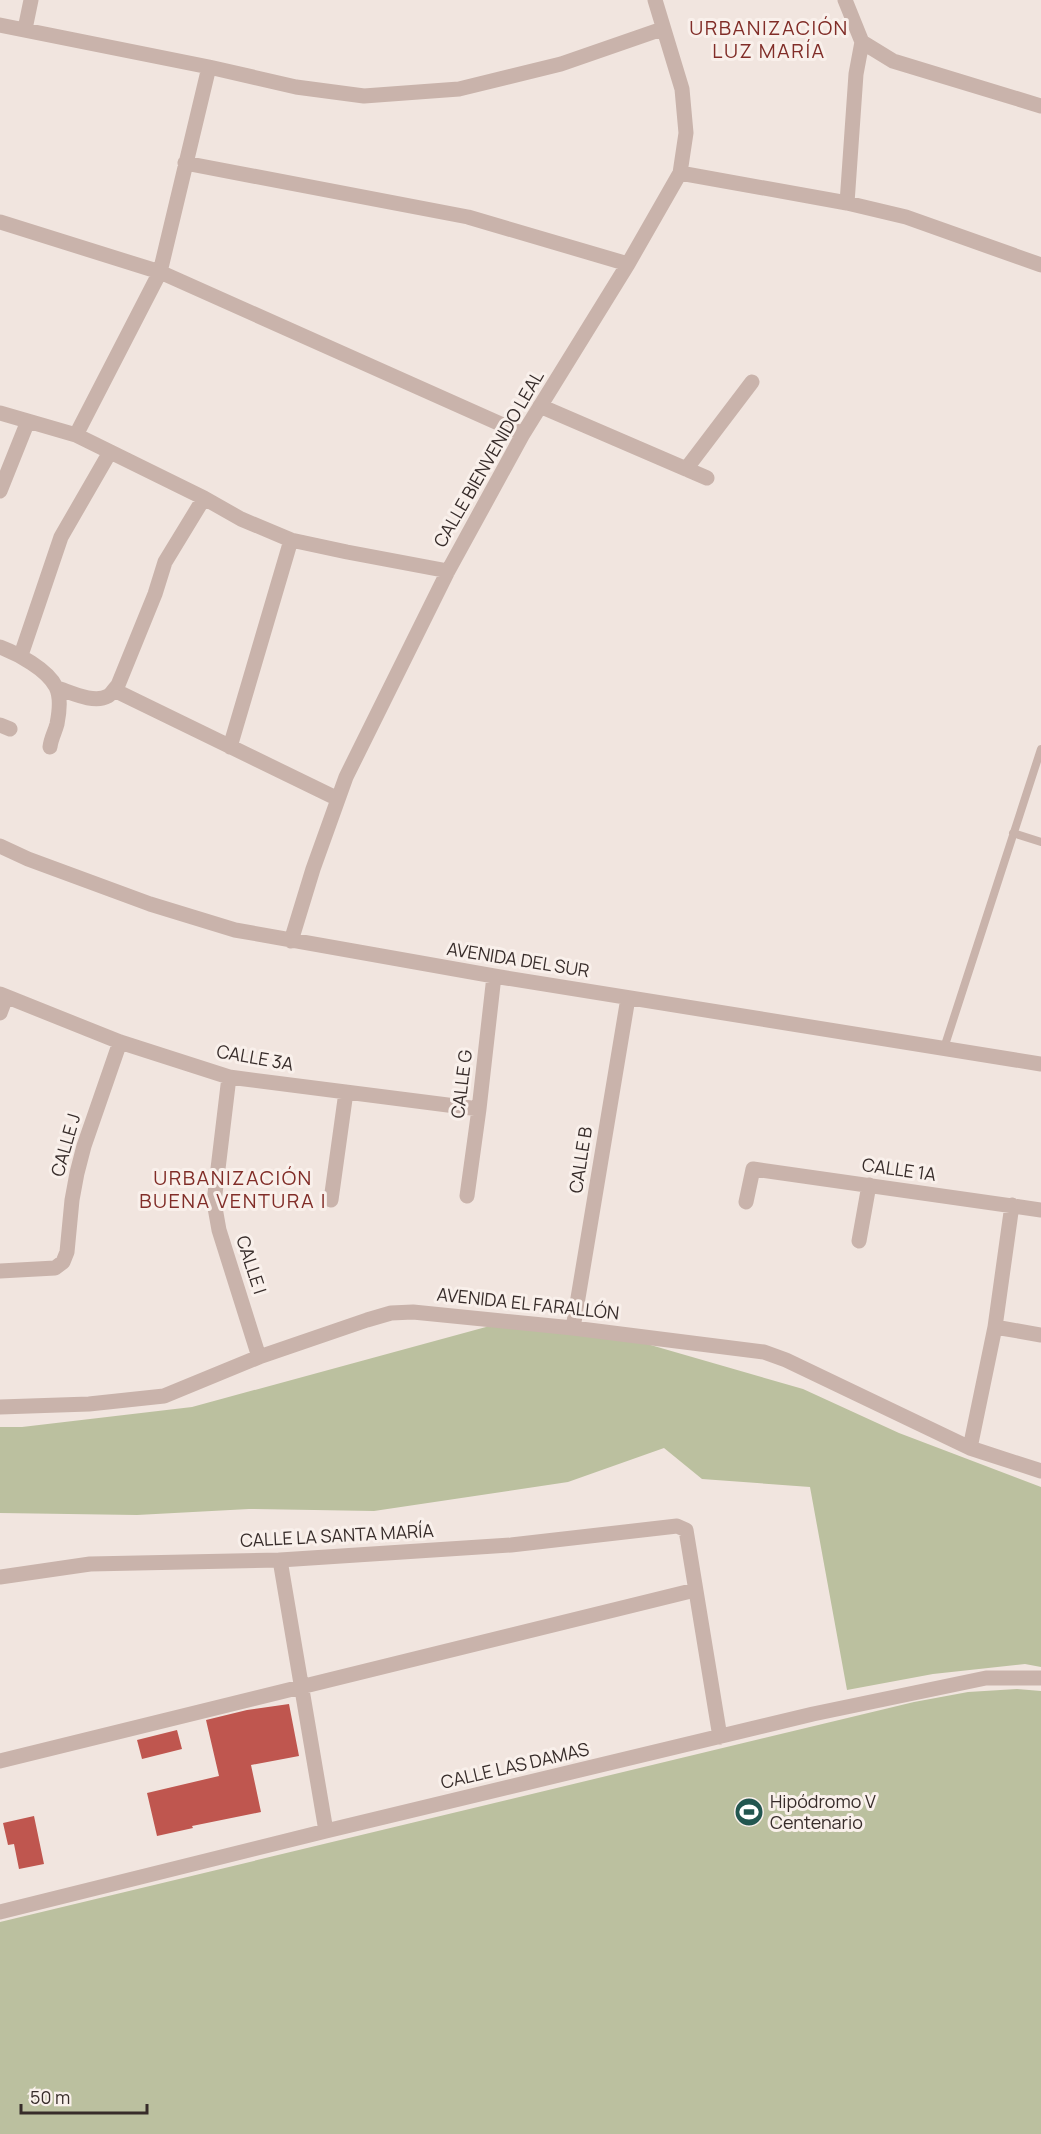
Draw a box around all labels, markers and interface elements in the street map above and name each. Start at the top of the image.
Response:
district label: URBANIZACIÓN LUZ MARÍA [689,14,849,64]
street label: CALLE BIENVENIDO LEAL [428,366,549,551]
street label: AVENIDA DEL SUR [445,936,591,982]
street label: CALLE 3A [215,1038,296,1076]
street label: CALLE G [445,1048,477,1120]
street label: CALLE J [45,1110,85,1179]
street label: CALLE B [563,1125,597,1195]
street label: CALLE 1A [861,1152,938,1186]
district label: URBANIZACIÓN BUENA VENTURA I [139,1164,327,1214]
street label: CALLE I [231,1232,273,1297]
street label: AVENIDA EL FARALLÓN [436,1282,620,1325]
street label: CALLE LA SANTA MARÍA [239,1518,435,1552]
street label: CALLE LAS DAMAS [438,1736,591,1794]
place label: Hipódromo V Centenario [770,1789,876,1834]
sports icon: Hipódromo V Centenario [733,1796,765,1828]
scale bar [21,2077,147,2115]
text: 50 m [30,2085,70,2109]

